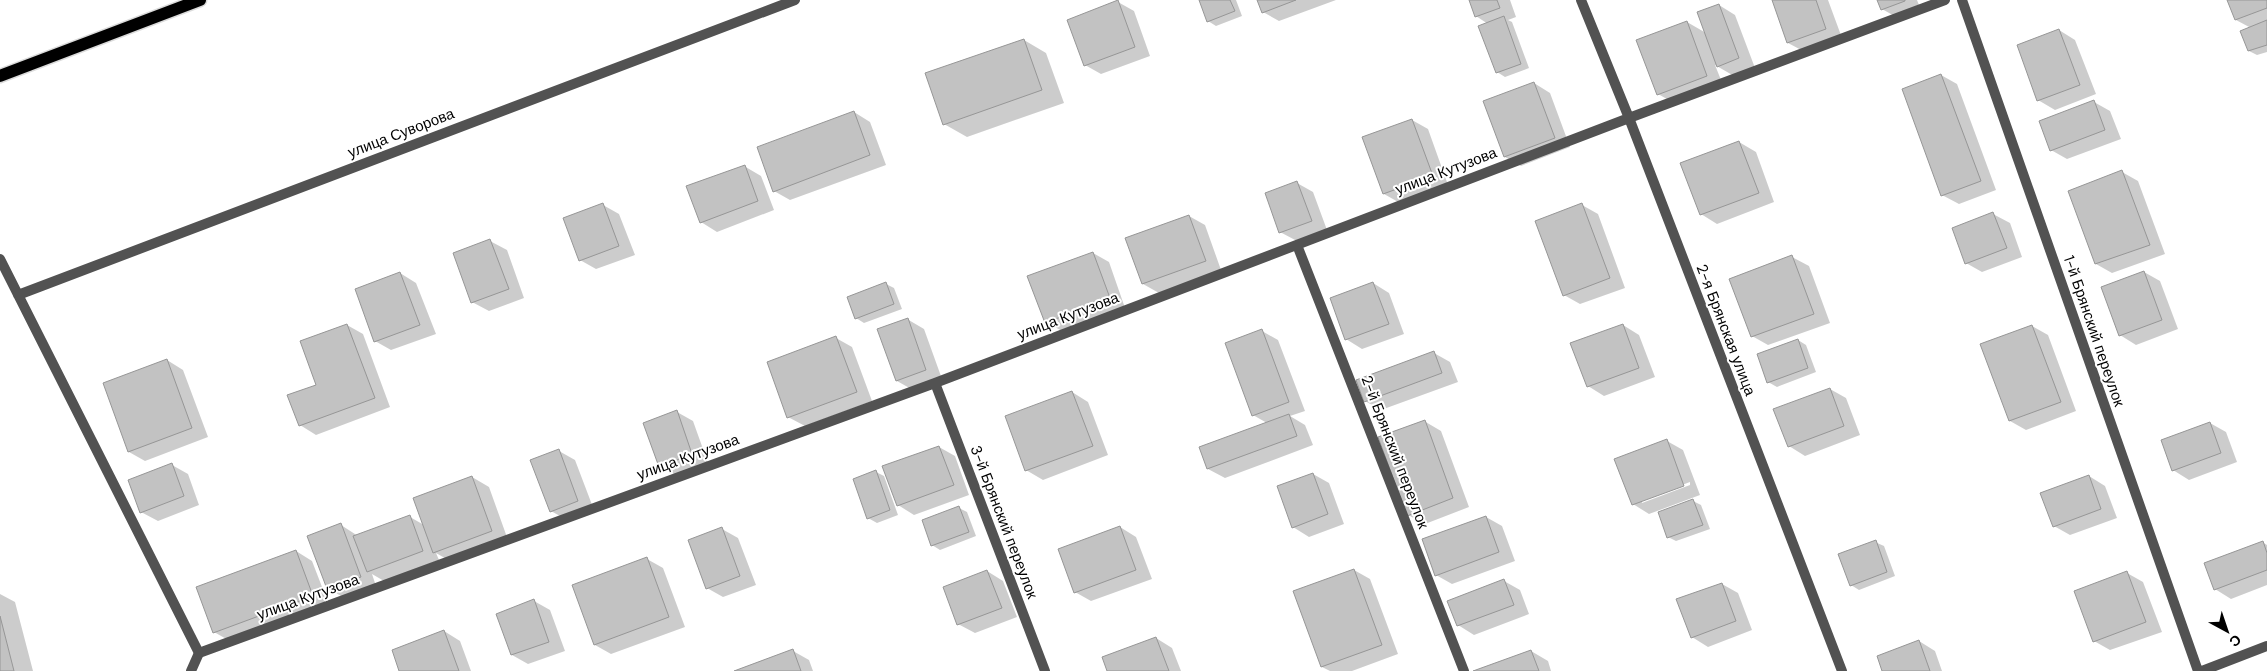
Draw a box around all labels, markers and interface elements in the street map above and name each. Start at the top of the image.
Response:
street label: улица Суворова [345,103,458,162]
street label: улица Кутузова [1392,142,1500,200]
street label: 1-й Брянский переулок [2059,253,2129,410]
street label: 2-я Брянская улица [1692,261,1761,399]
street label: улица Кутузова [1014,287,1122,345]
street label: 2-й Брянский переулок [1357,373,1434,532]
street label: улица Кутузова [634,429,742,485]
street label: 3-й Брянский переулок [966,443,1043,602]
street label: улица Кутузова [254,569,362,625]
north arrow [2202,606,2252,656]
text: С [2226,631,2245,651]

